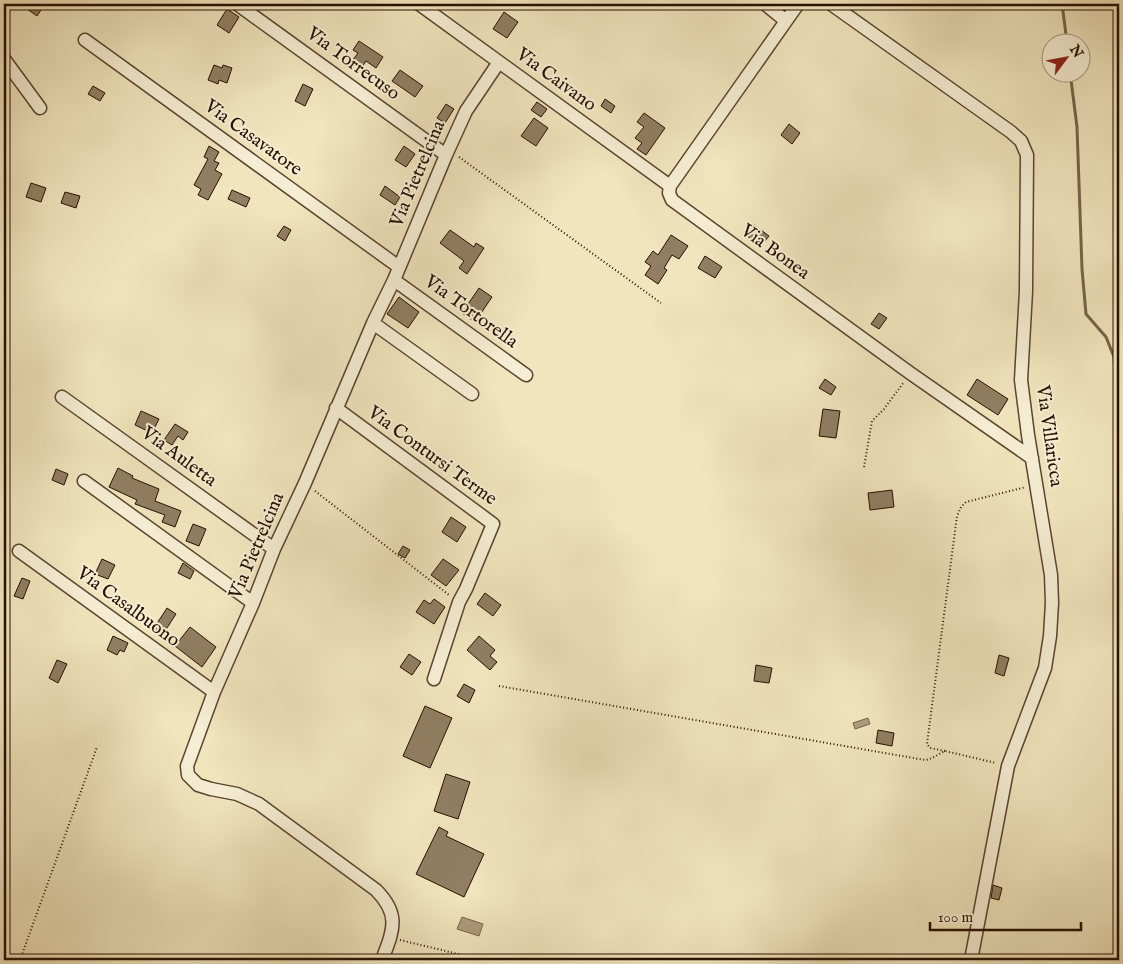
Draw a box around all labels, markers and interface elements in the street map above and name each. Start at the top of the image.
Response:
street label: Via Torrecuso [301,21,404,106]
north arrow [1040,32,1090,82]
text: N [1065,41,1087,62]
street label: Via Caivano [510,42,601,117]
street label: Via Casavatore [199,94,307,182]
street label: Via Pietrelcina [384,116,452,232]
street label: Via Bonea [735,218,815,286]
street label: Via Tortorella [419,269,523,355]
street label: Via Villaricca [1030,383,1068,489]
street label: Via Contursi Terme [362,400,502,511]
street label: Via Auletta [136,421,222,493]
street label: Via Pietrelcina [223,488,291,604]
street label: Via Casalbuono [71,561,184,653]
scale bar [930,899,1082,931]
text: 100 m [938,908,974,927]

